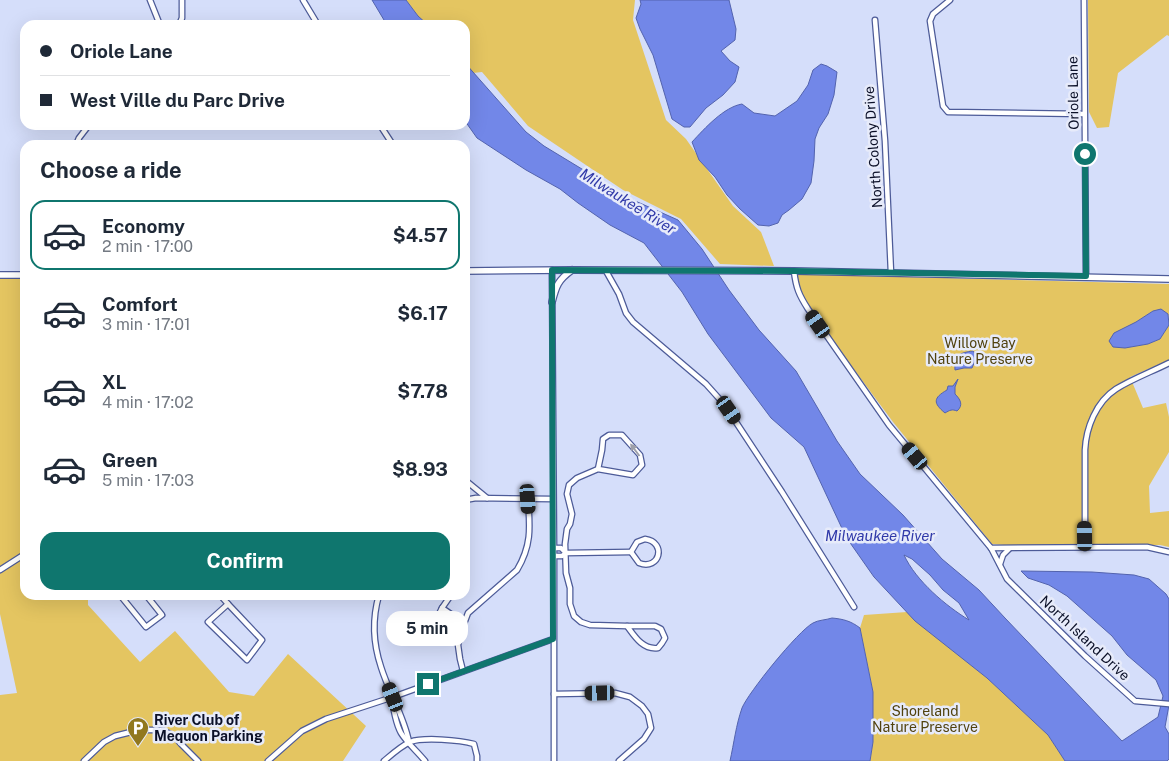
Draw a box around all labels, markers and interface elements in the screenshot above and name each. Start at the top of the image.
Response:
text: Oriole Lane [70,40,173,62]
street label: Oriole Lane [1064,56,1082,130]
street label: North Colony Drive [861,85,885,208]
text: West Ville du Parc Drive [70,89,285,111]
route start [1074,143,1096,165]
text: Choose a ride [40,157,182,183]
water label: Milwaukee River [577,165,679,238]
icon: car [42,213,87,258]
text: Economy [102,215,185,237]
text: $4.57 [393,224,448,246]
text: 2 min · 17:00 [102,237,193,256]
icon: car [42,291,87,336]
text: Comfort [102,293,178,315]
text: $6.17 [397,302,448,324]
car [803,307,832,341]
text: 3 min · 17:01 [102,315,190,334]
park label: Willow Bay Nature Preserve [927,335,1033,367]
icon: car [42,369,87,414]
text: XL [102,371,127,393]
text: $7.78 [397,380,448,402]
text: 4 min · 17:02 [102,393,193,412]
car [714,393,743,427]
car [899,440,930,472]
one-way arrow [629,443,640,456]
icon: car [42,447,87,492]
text: Green [102,449,157,471]
text: $8.93 [392,458,448,480]
text: 5 min · 17:03 [102,471,194,490]
car [519,484,536,514]
car [1077,521,1092,551]
water label: Milwaukee River [825,527,935,544]
button: Confirm [40,532,450,590]
street label: North Island Drive [1037,592,1133,684]
callout: 5 min [387,612,469,646]
text: 5 min [406,619,448,638]
route end [417,673,439,695]
car [380,680,405,714]
car [584,685,615,701]
park label: Shoreland Nature Preserve [872,703,978,735]
place label: River Club of Mequon Parking [154,712,263,744]
parking icon: River Club of Mequon Parking [126,716,150,747]

